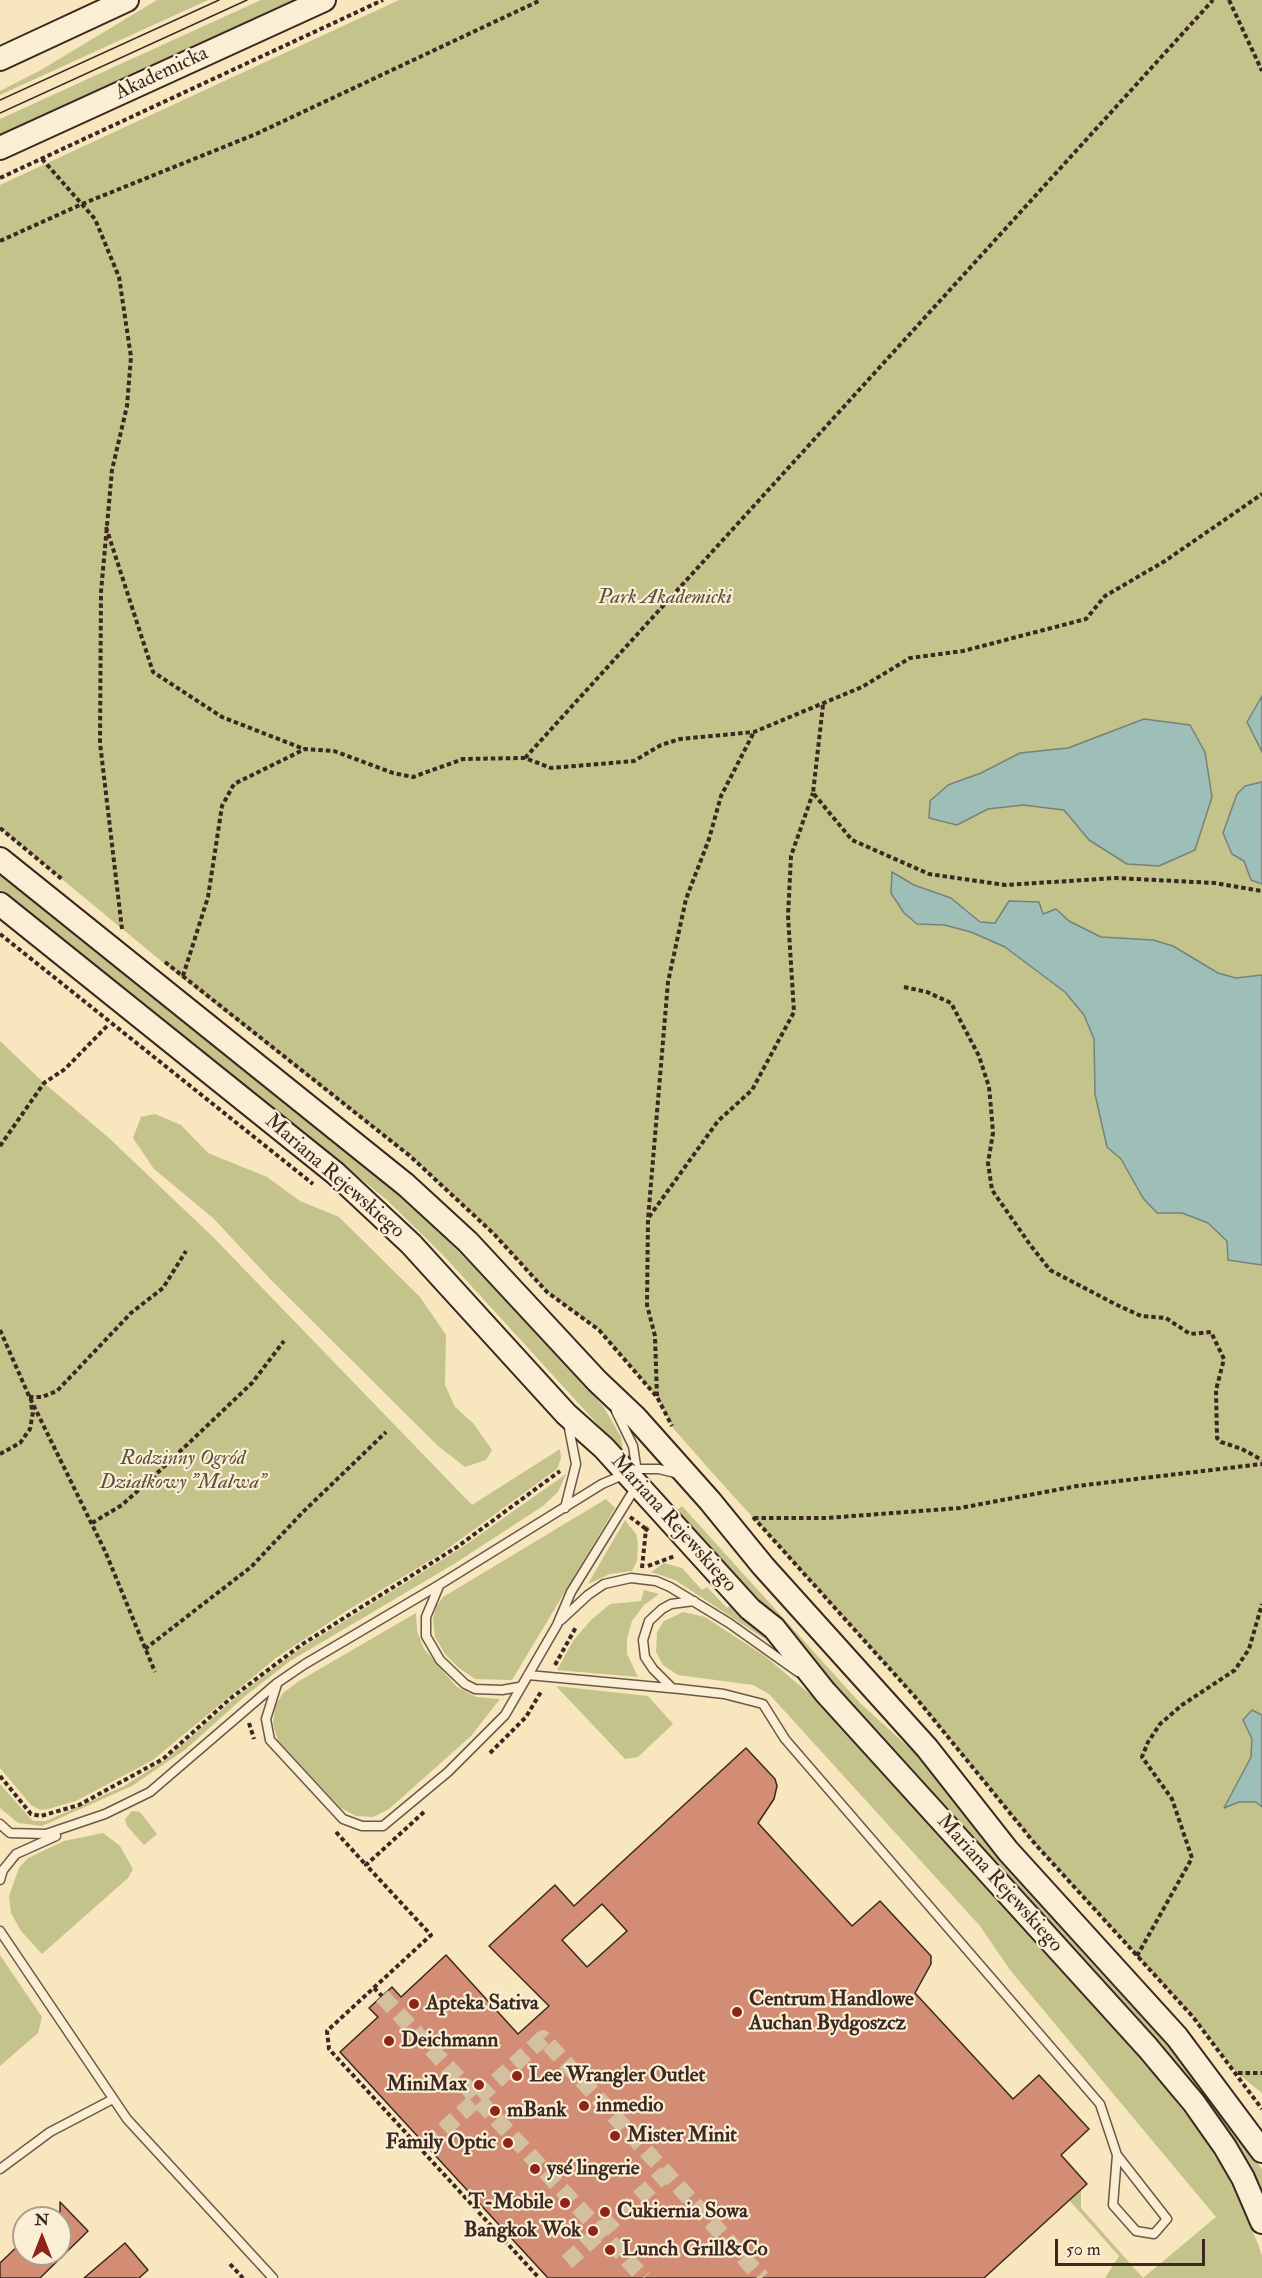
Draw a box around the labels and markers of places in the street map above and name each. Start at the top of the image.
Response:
place label: Centrum Handlowe Auchan Bydgoszcz [749,1987,914,2037]
place label: Apteka Sativa [426,1991,539,2017]
marker: Apteka Sativa [407,1997,421,2011]
marker: Centrum Handlowe Auchan Bydgoszcz [730,2005,744,2019]
place label: Deichmann [401,2028,498,2054]
marker: Deichmann [382,2034,396,2048]
place label: Lee Wrangler Outlet [529,2063,705,2089]
marker: Lee Wrangler Outlet [510,2069,524,2083]
place label: MiniMax [387,2072,467,2098]
marker: MiniMax [472,2078,486,2092]
place label: inmedio [596,2093,663,2119]
place label: mBank [507,2098,567,2124]
marker: inmedio [577,2099,591,2113]
marker: mBank [488,2104,502,2118]
place label: Mister Minit [627,2123,737,2149]
marker: Mister Minit [608,2129,622,2143]
place label: Family Optic [385,2130,496,2156]
marker: Family Optic [501,2136,515,2150]
place label: ysé lingerie [547,2156,640,2182]
marker: ysé lingerie [528,2162,542,2176]
place label: T-Mobile [469,2190,553,2216]
marker: T-Mobile [558,2196,572,2210]
place label: Cukiernia Sowa [617,2199,748,2225]
marker: Cukiernia Sowa [598,2205,612,2219]
place label: Bangkok Wok [464,2218,581,2244]
marker: Bangkok Wok [586,2224,600,2238]
place label: Lunch Grill&Co [622,2237,768,2263]
marker: Lunch Grill&Co [603,2243,617,2257]

